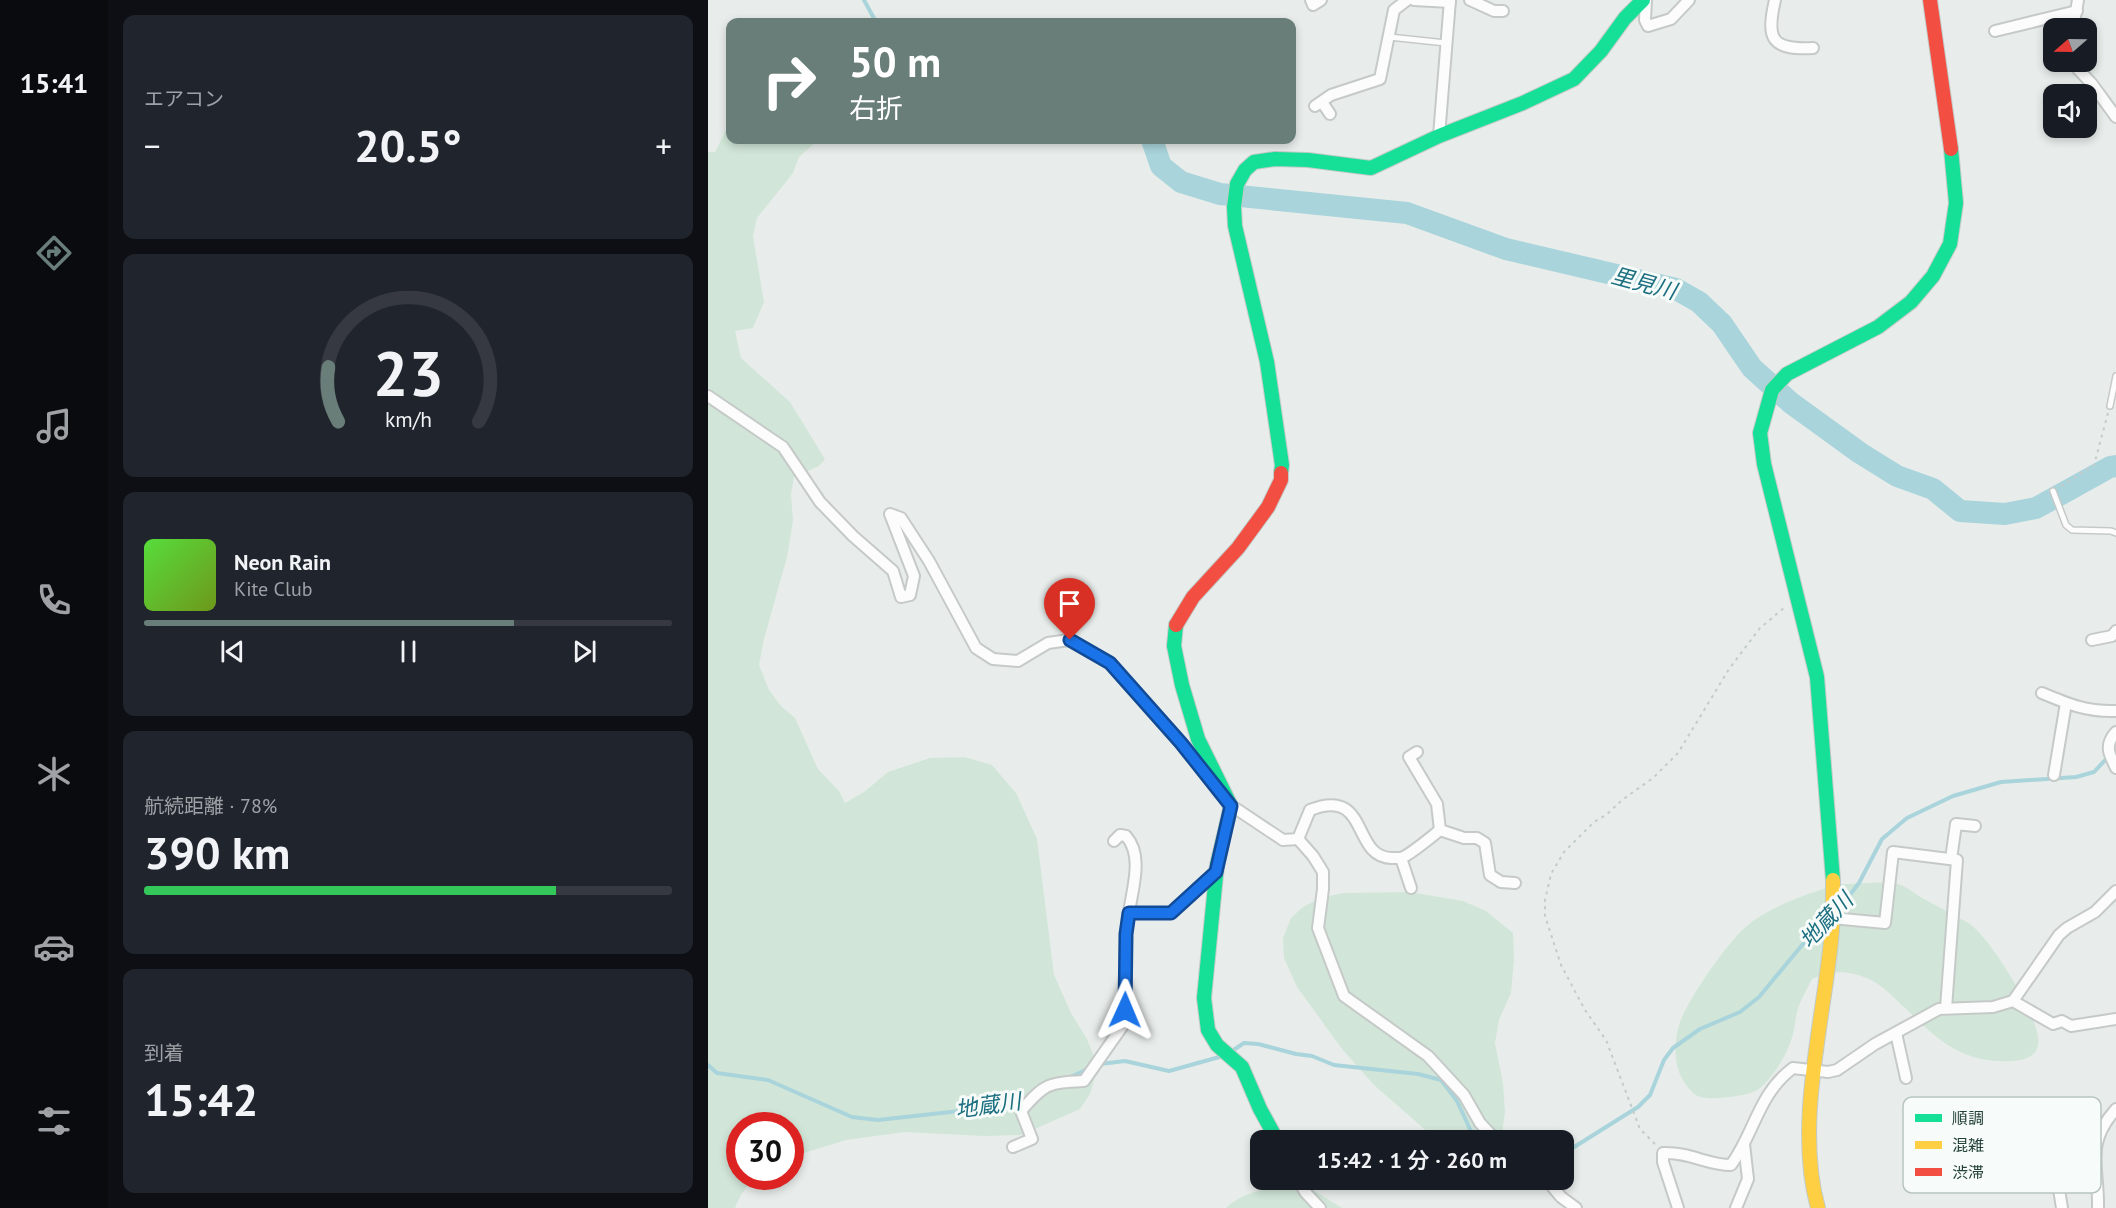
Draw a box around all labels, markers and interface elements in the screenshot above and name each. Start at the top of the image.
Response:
north arrow [2043,18,2097,72]
map controls [2043,18,2097,138]
text: 50 m [849,34,941,89]
icon: right [750,42,828,120]
text: 15:41 [20,66,88,100]
button: sound [2043,84,2097,138]
text: エアコン [144,86,224,112]
text: 右折 [849,91,903,125]
text: 20.5° [354,116,462,174]
text: − [144,124,161,167]
text: + [655,124,672,167]
icon: directions [33,232,75,274]
water label: 里見川 [1608,261,1681,306]
text: 23 [373,333,443,414]
icon: music [33,405,75,447]
text: km/h [384,406,431,434]
text: Neon Rain [234,548,331,576]
text: Kite Club [234,576,312,602]
pin [1044,578,1095,640]
icon: phone [33,579,75,621]
icon: arrive [1053,587,1086,620]
icon: previous [216,635,249,668]
icon: pause [392,635,425,668]
icon: next [568,635,601,668]
icon: climate [33,753,75,795]
text: 航続距離 · 78% [144,793,277,819]
text: 390 km [144,823,290,881]
water label: 地蔵川 [1793,885,1860,954]
icon: car [33,926,75,968]
position arrow [1093,978,1157,1042]
text: 到着 [144,1040,184,1066]
text: 15:42 [144,1070,258,1128]
water label: 地蔵川 [953,1086,1025,1123]
legend [1903,1097,2101,1193]
icon: filters [33,1100,75,1142]
text: 順調 [1952,1108,1984,1128]
speed limit sign: 30 [726,1112,804,1190]
text: 混雑 [1952,1135,1984,1155]
text: 15:42 · 1 分 · 260 m [1317,1146,1507,1174]
text: 渋滞 [1952,1162,1984,1182]

